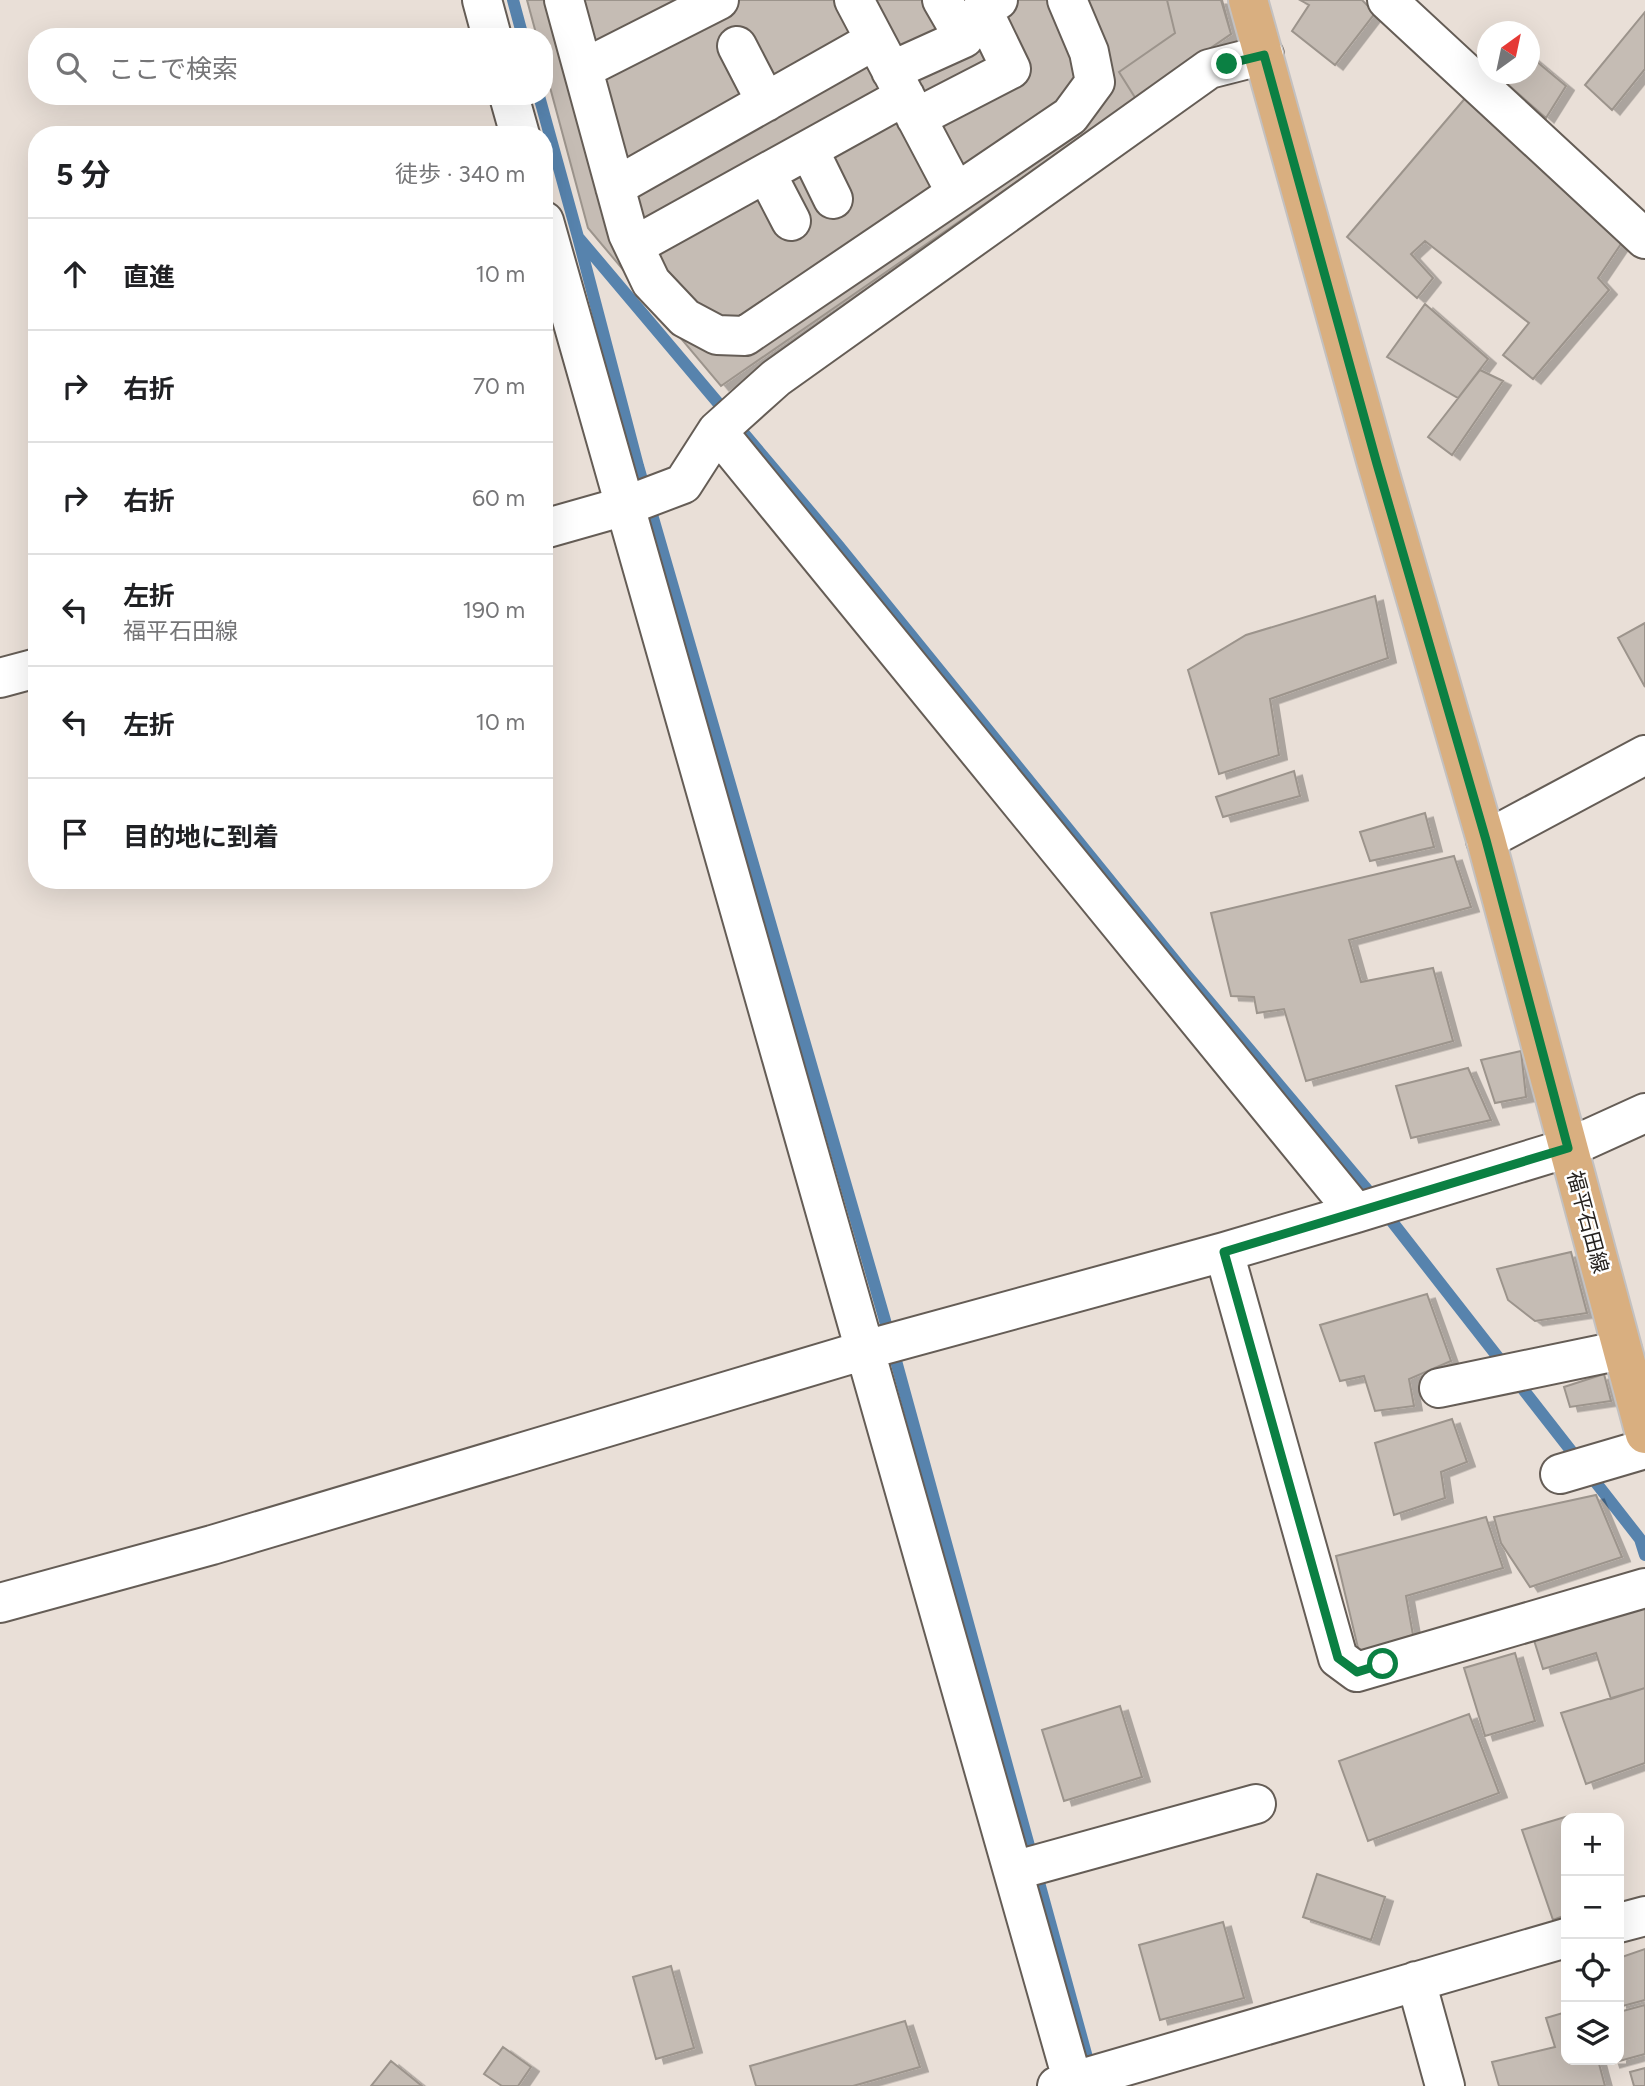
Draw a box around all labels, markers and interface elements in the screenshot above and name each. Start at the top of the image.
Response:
north arrow [1477,21,1540,84]
search box [28,28,553,105]
icon: search [52,48,90,86]
route end [1211,48,1242,79]
text: ここで検索 [108,53,238,85]
text: 5 分 [56,156,111,193]
text: 徒歩 · 340 m [395,160,525,188]
icon: ahead [56,255,94,293]
text: 10 m [476,260,525,288]
text: 直進 [123,261,175,293]
icon: right [56,367,94,405]
text: 70 m [473,372,525,400]
text: 右折 [123,373,175,405]
icon: right [56,479,94,517]
text: 60 m [472,484,525,512]
text: 右折 [123,485,175,517]
text: 左折 [123,580,175,612]
icon: left [56,591,94,629]
text: 190 m [462,596,525,624]
text: 福平石田線 [123,617,238,645]
icon: left [56,703,94,741]
text: 10 m [476,708,525,736]
text: 左折 [123,709,175,741]
icon: arrive [56,815,94,853]
text: 目的地に到着 [123,821,279,853]
street label: 福平石田線 [1562,1168,1614,1276]
route start [1367,1648,1398,1679]
map controls [1561,1813,1624,2065]
button: + [1561,1813,1624,1876]
button: − [1561,1876,1624,1939]
button: locate [1561,1939,1624,2002]
button: layers [1561,2002,1624,2065]

